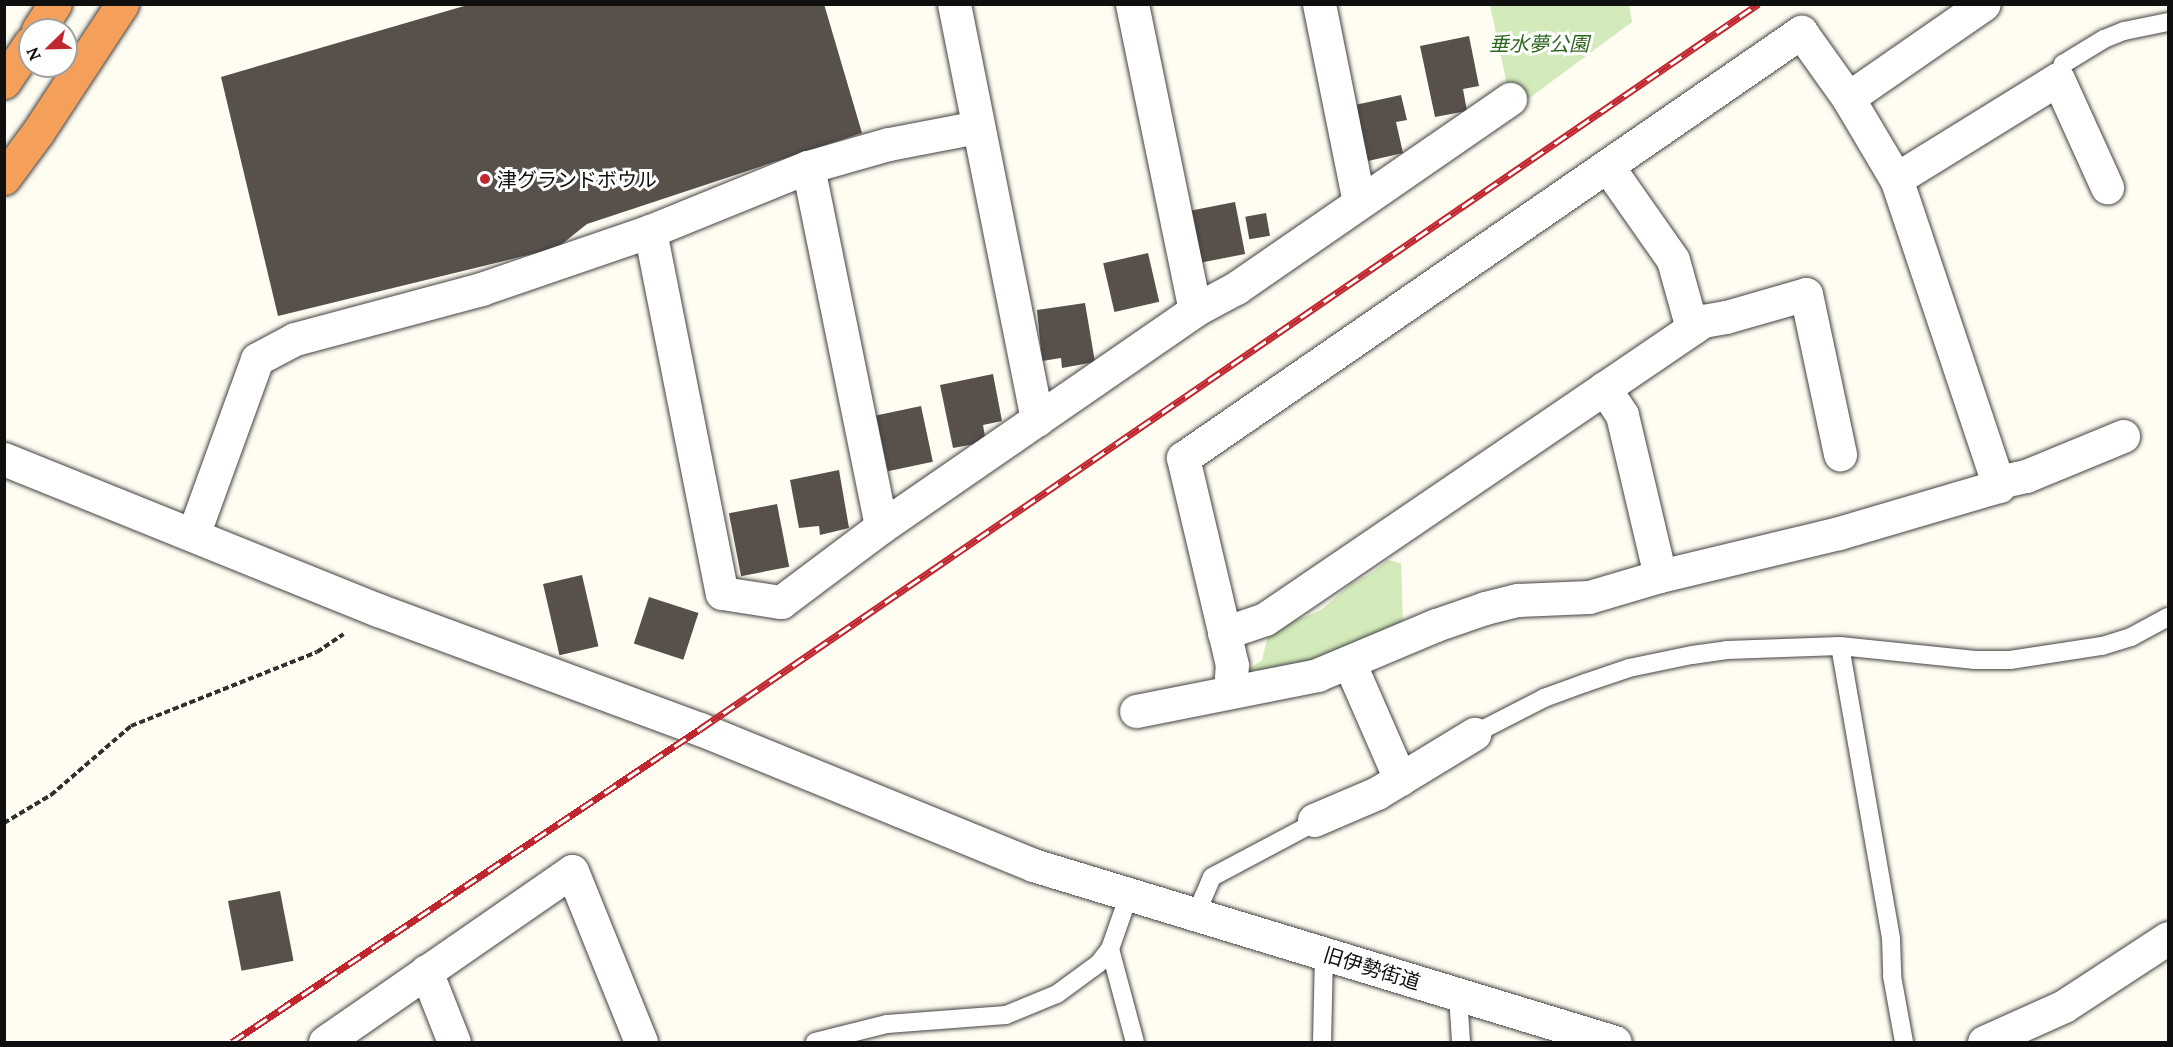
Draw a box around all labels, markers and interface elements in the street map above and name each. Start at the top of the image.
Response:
north arrow [18,18,78,78]
park label: 垂水夢公園 [1489,31,1589,55]
text: N [22,45,45,64]
place label: 津グランドボウル [497,167,657,191]
marker: 津グランドボウル [478,172,492,186]
street label: 旧伊勢街道 [1321,942,1423,994]

